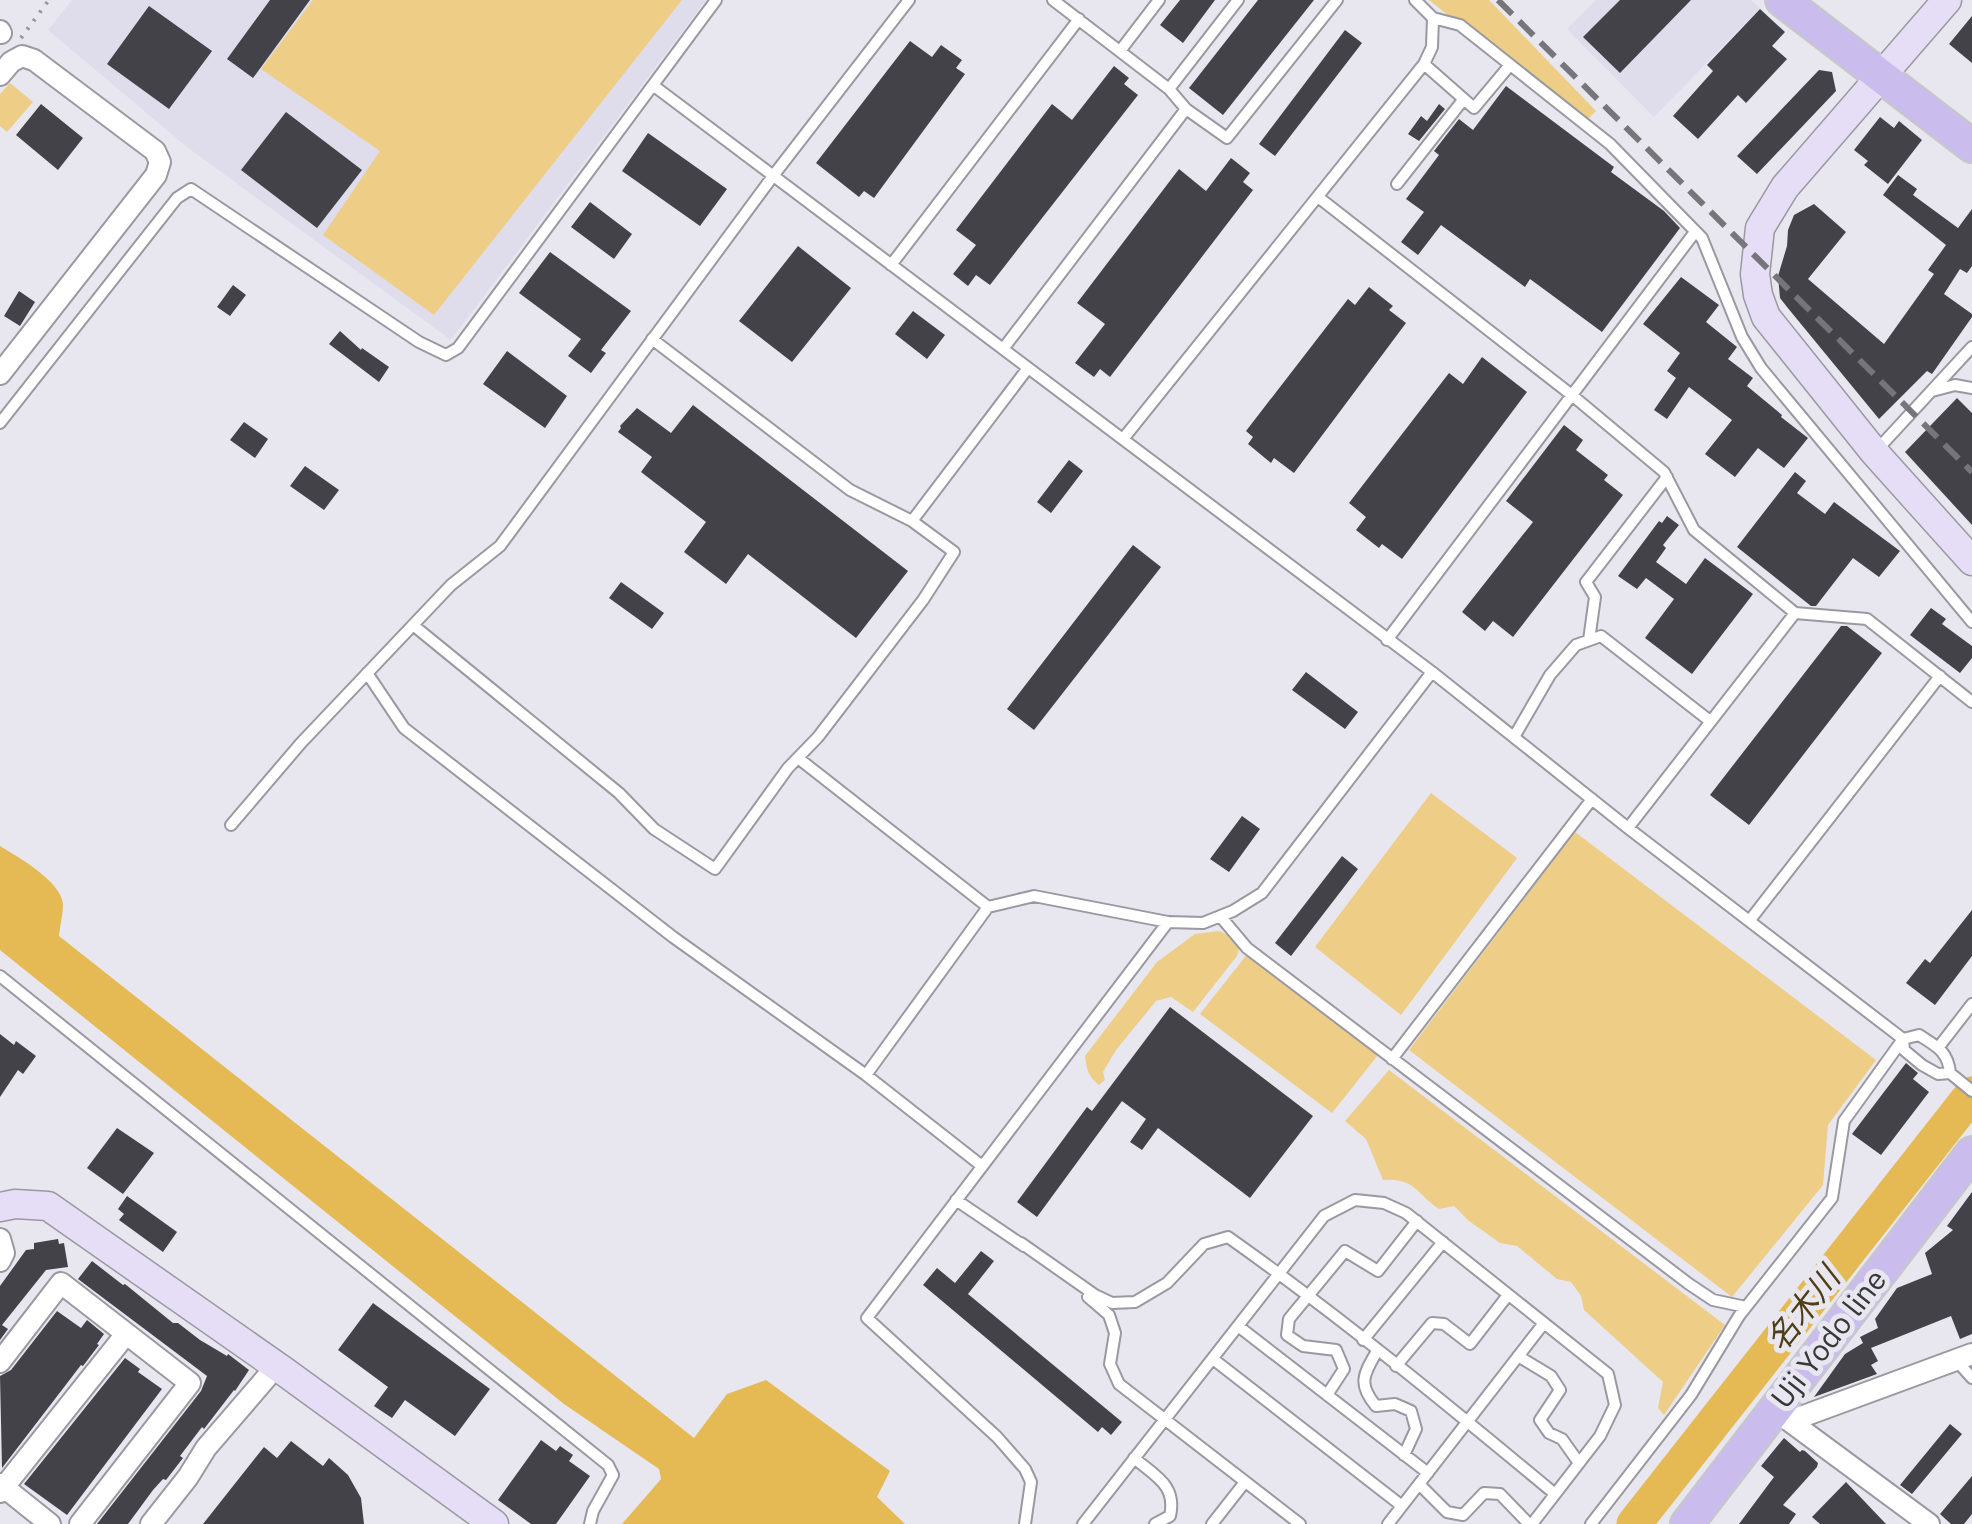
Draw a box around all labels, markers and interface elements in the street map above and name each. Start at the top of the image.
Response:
water label: 名木川 [1756,1255,1850,1359]
street label: Uji Yodo line [1761,1261,1894,1415]

